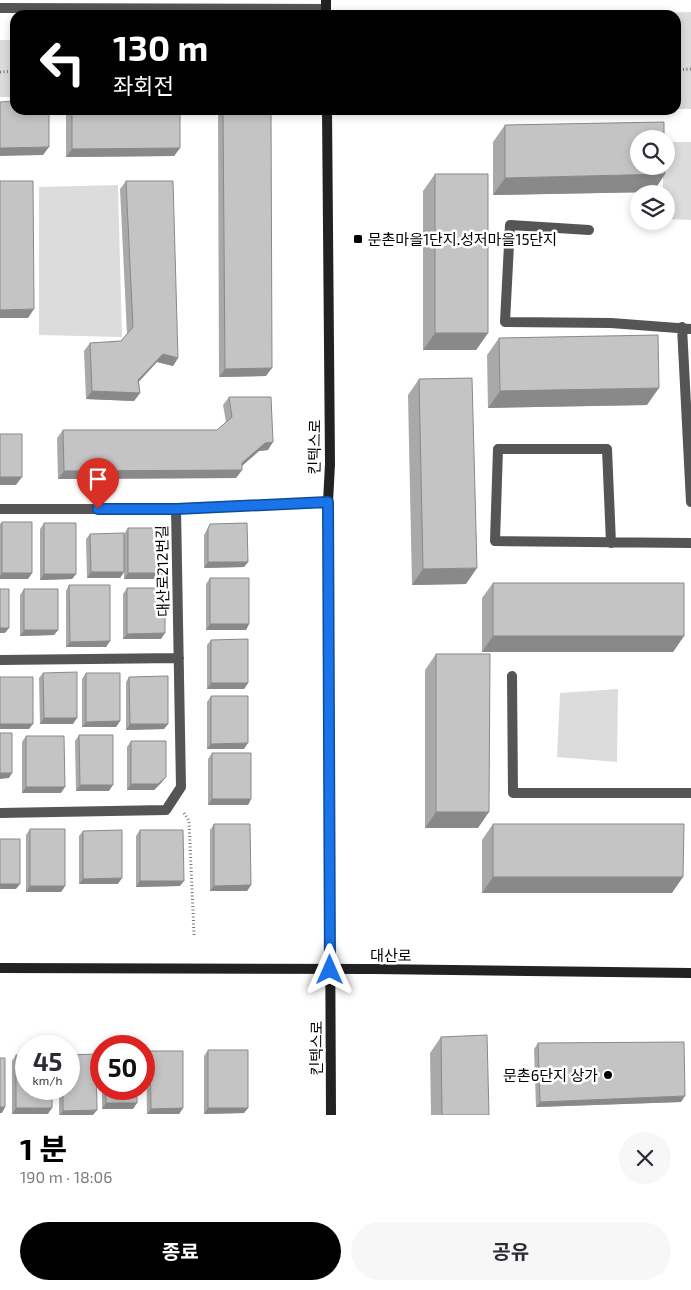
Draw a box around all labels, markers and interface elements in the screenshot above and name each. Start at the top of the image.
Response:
text: 130 m [113,26,208,68]
icon: left [30,30,95,95]
text: 좌회전 [113,72,174,98]
map controls [630,130,675,230]
button: search [630,130,675,175]
button: layers [630,185,675,230]
place label: 문촌마을1단지.성저마을15단지 [368,230,557,248]
marker: 문촌마을1단지.성저마을15단지 [352,233,364,245]
street label: 킨텍스로 [305,419,323,475]
pin [77,458,119,509]
icon: arrive [84,465,112,493]
street label: 대산로212번길 [152,525,172,617]
position arrow [303,943,355,995]
street label: 대산로 [370,946,412,964]
street label: 킨텍스로 [307,1020,325,1076]
speed limit sign: 50 [90,1035,155,1100]
text: 45 [33,1046,62,1076]
place label: 문촌6단지 상가 [503,1066,598,1084]
marker: 문촌6단지 상가 [602,1069,614,1081]
text: km/h [33,1073,62,1087]
text: 1 분 [20,1130,67,1166]
button: close [619,1132,671,1184]
text: 190 m · 18:06 [20,1167,112,1186]
button: 종료 [20,1222,341,1280]
button: 공유 [351,1222,671,1280]

